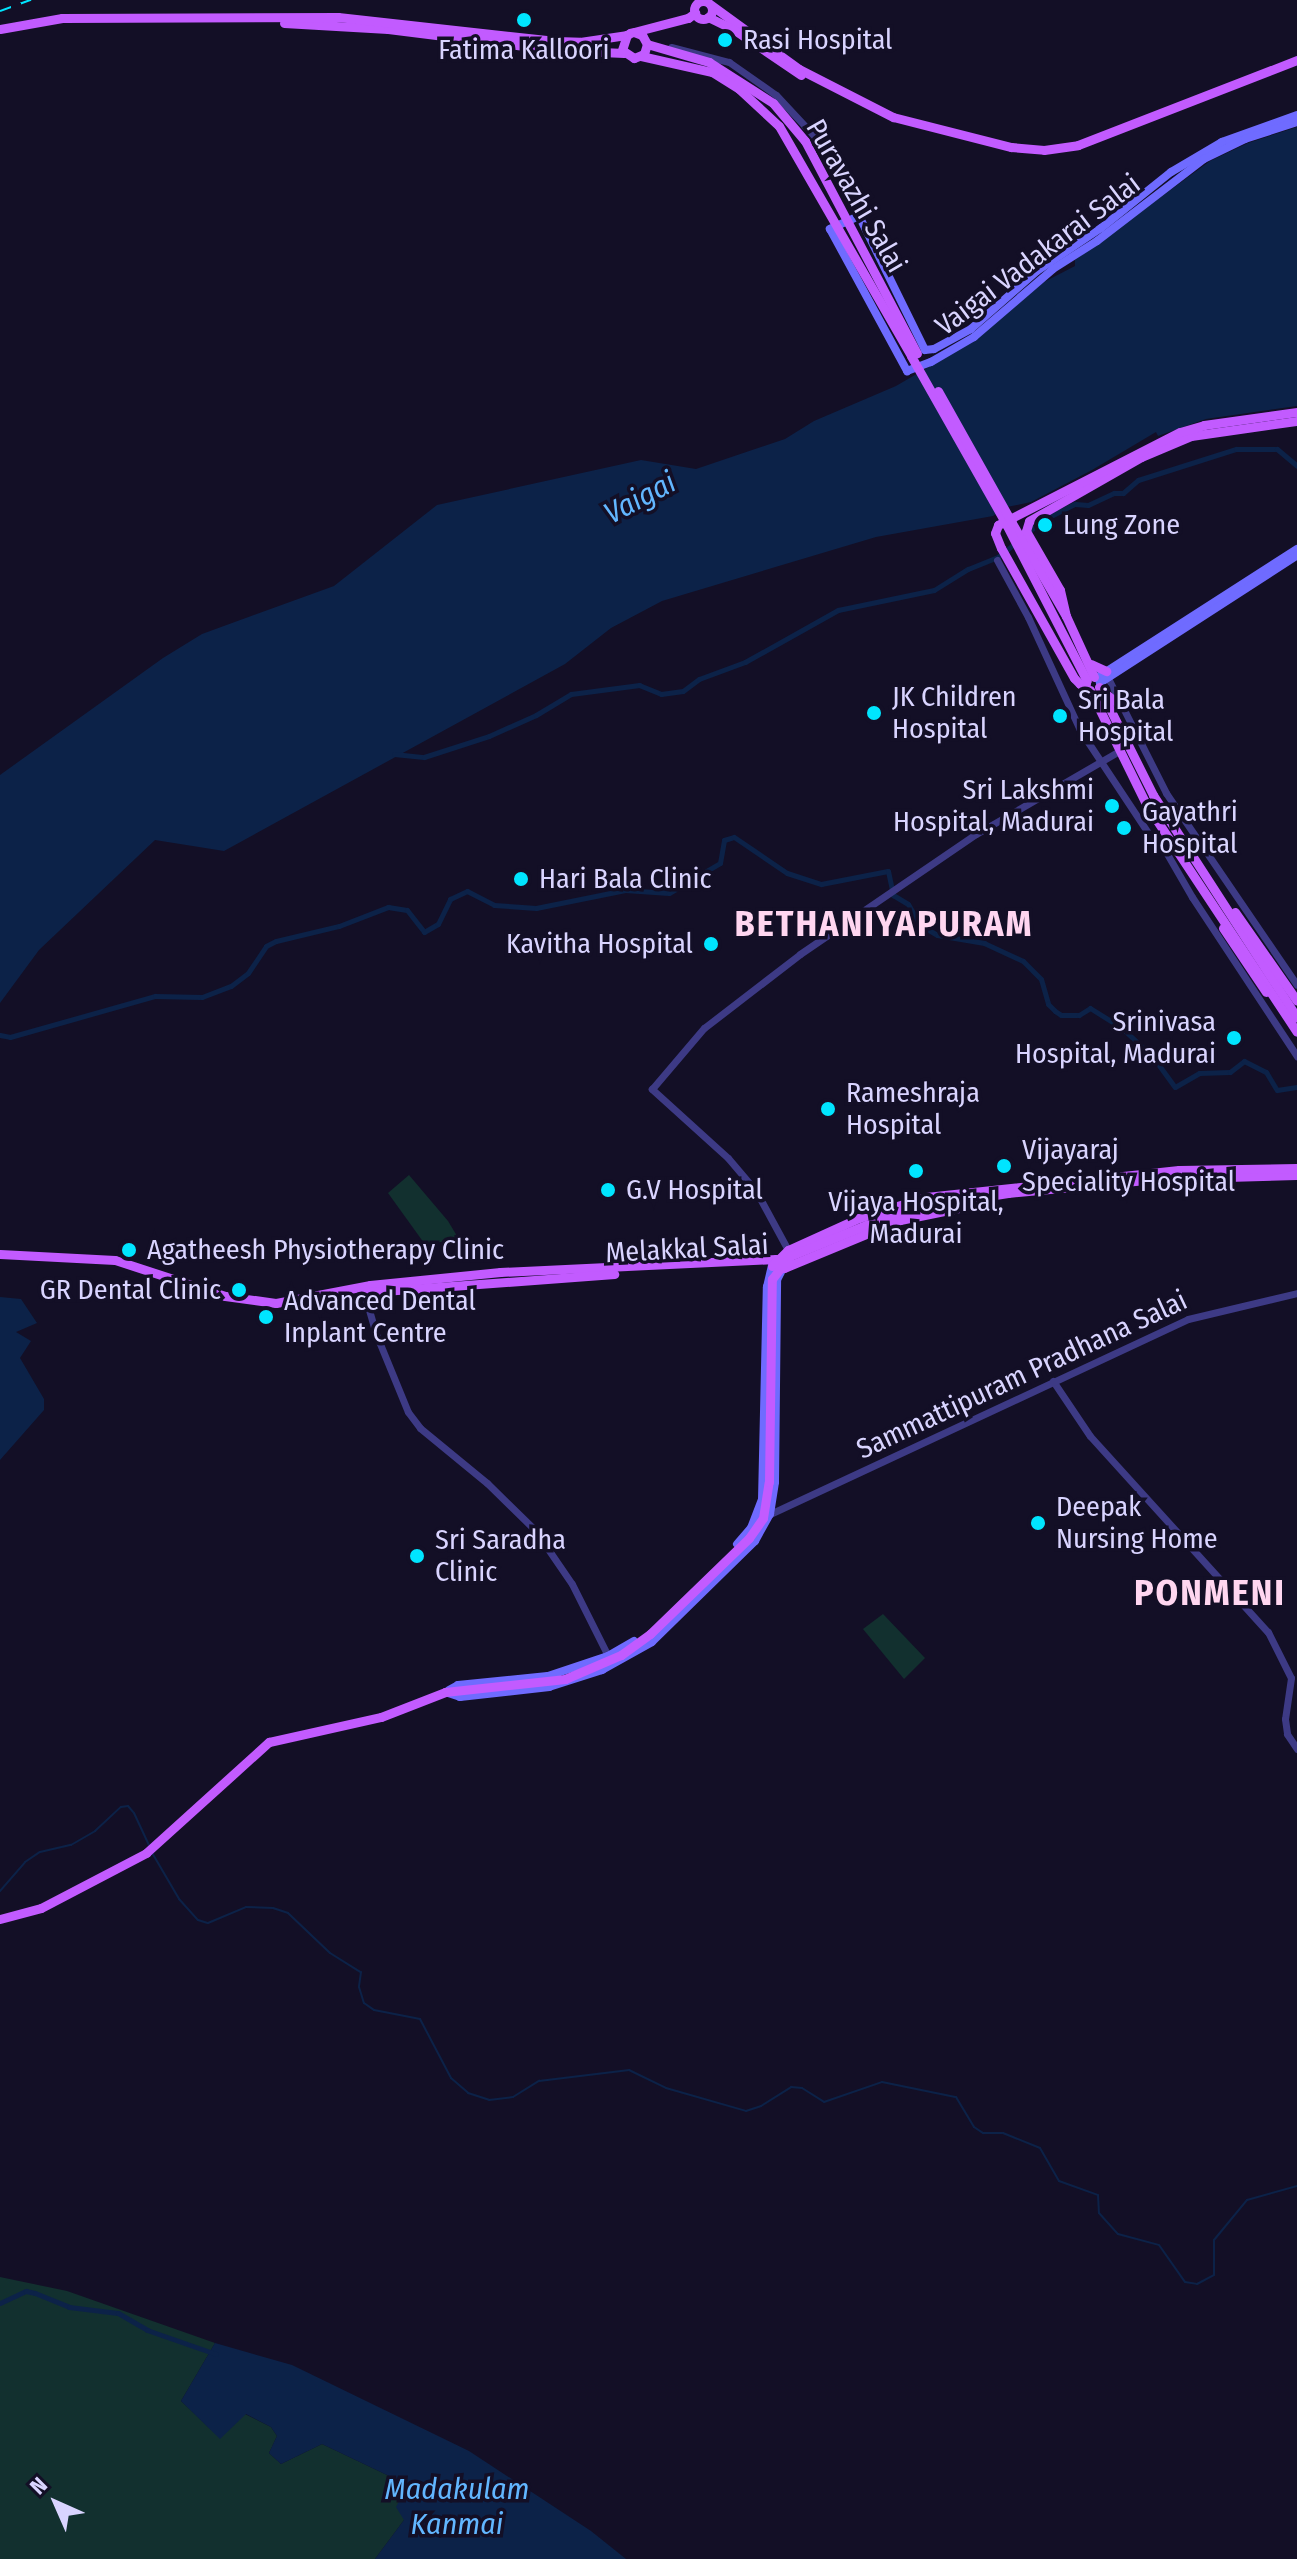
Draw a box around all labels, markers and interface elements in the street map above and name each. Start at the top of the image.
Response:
marker: Fatima Kalloori [515,11,533,29]
place label: Rasi Hospital [743,23,892,57]
marker: Rasi Hospital [714,29,736,51]
place label: Fatima Kalloori [438,33,610,67]
street label: Puravazhi Salai [799,113,913,279]
street label: Vaigai Vadakarai Salai [929,167,1147,343]
water label: Vaigai [598,464,682,532]
place label: Lung Zone [1063,508,1180,542]
marker: Lung Zone [1034,514,1056,536]
place label: JK Children Hospital [892,680,1017,746]
place label: Sri Bala Hospital [1078,683,1173,749]
marker: JK Children Hospital [863,702,885,724]
marker: Sri Bala Hospital [1049,705,1071,727]
place label: Sri Lakshmi Hospital, Madurai [893,773,1094,839]
marker: Sri Lakshmi Hospital, Madurai [1101,795,1123,817]
place label: Gayathri Hospital [1142,795,1238,861]
marker: Gayathri Hospital [1113,817,1135,839]
place label: Hari Bala Clinic [539,862,712,896]
marker: Hari Bala Clinic [510,868,532,890]
district label: BETHANIYAPURAM [735,903,1033,947]
place label: Kavitha Hospital [506,927,693,961]
marker: Kavitha Hospital [700,933,722,955]
place label: Srinivasa Hospital, Madurai [1015,1005,1216,1071]
marker: Srinivasa Hospital, Madurai [1223,1027,1245,1049]
place label: Rameshraja Hospital [846,1076,980,1142]
marker: Rameshraja Hospital [817,1098,839,1120]
place label: Vijayaraj Speciality Hospital [1022,1133,1235,1199]
marker: Vijayaraj Speciality Hospital [993,1155,1015,1177]
marker: Vijaya Hospital, Madurai [905,1160,927,1182]
place label: G.V Hospital [626,1173,763,1207]
marker: G.V Hospital [597,1179,619,1201]
place label: Vijaya Hospital, Madurai [828,1185,1004,1251]
street label: Melakkal Salai [605,1228,769,1270]
place label: Agatheesh Physiotherapy Clinic [147,1233,504,1267]
marker: Agatheesh Physiotherapy Clinic [118,1239,140,1261]
place label: GR Dental Clinic [40,1273,221,1307]
marker: GR Dental Clinic [228,1279,250,1301]
place label: Advanced Dental Inplant Centre [284,1284,476,1350]
street label: Sammattipuram Pradhana Salai [851,1284,1193,1466]
marker: Advanced Dental Inplant Centre [255,1306,277,1328]
place label: Deepak Nursing Home [1056,1490,1218,1556]
marker: Deepak Nursing Home [1027,1512,1049,1534]
place label: Sri Saradha Clinic [435,1523,566,1589]
marker: Sri Saradha Clinic [406,1545,428,1567]
district label: PONMENI [1134,1572,1286,1616]
north arrow [16,2463,96,2543]
text: N [24,2471,53,2500]
water label: Madakulam Kanmai [385,2471,529,2542]

